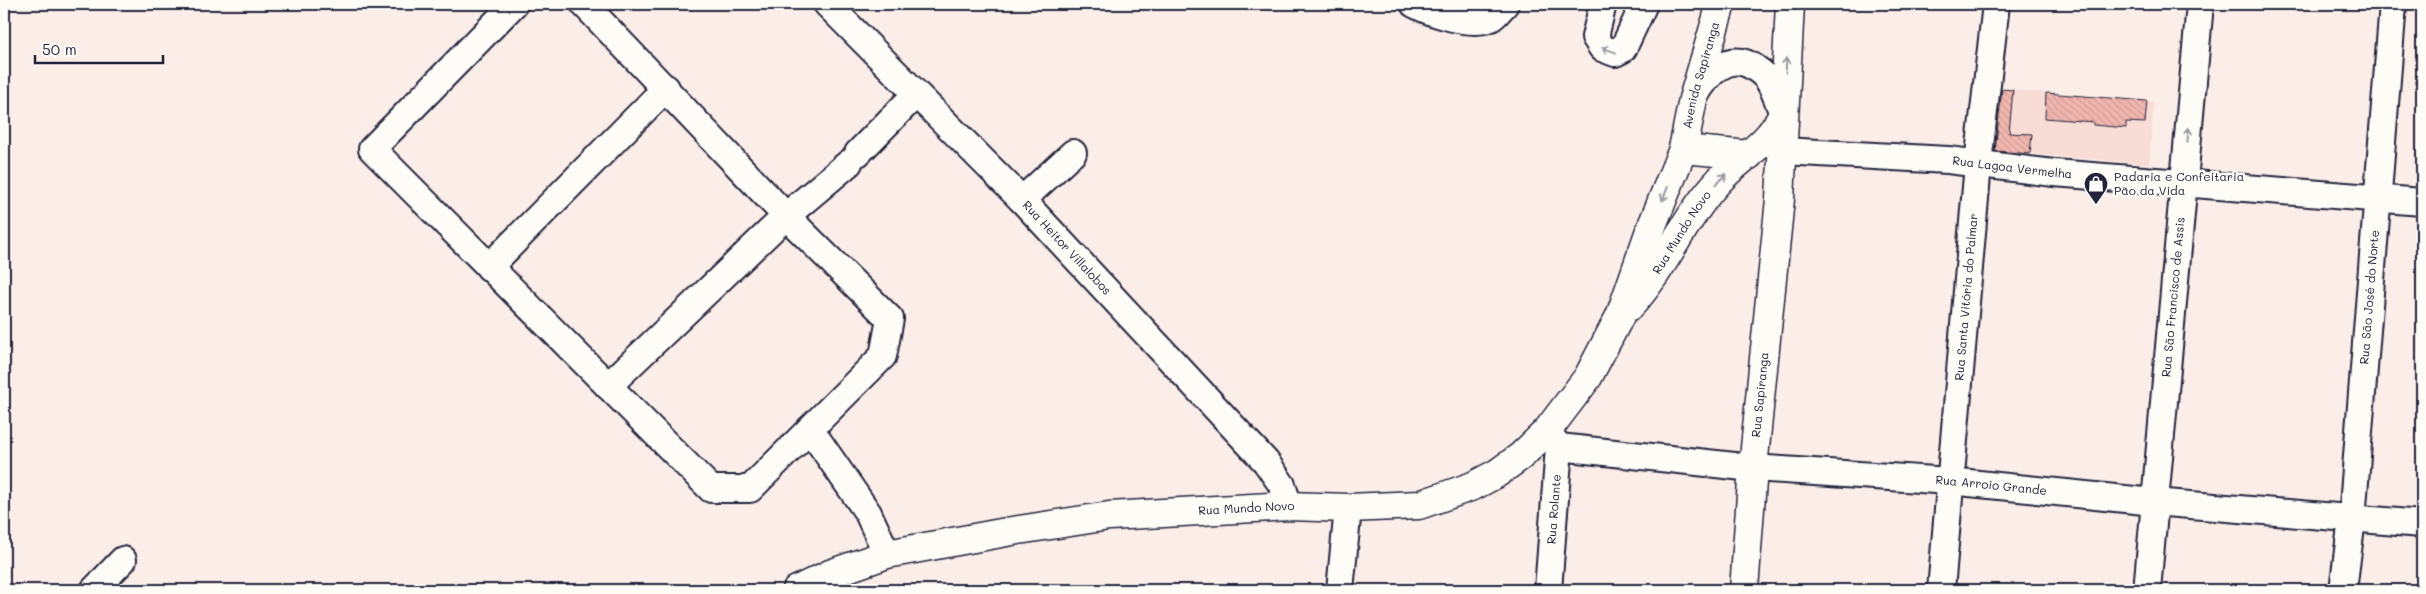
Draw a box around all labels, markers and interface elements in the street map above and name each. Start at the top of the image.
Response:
street label: Avenida Sapiranga [1678,20,1722,130]
scale bar [35,32,162,64]
text: 50 m [42,39,77,59]
one-way arrow [1602,45,1617,54]
one-way arrow [1782,58,1791,74]
one-way arrow [2183,128,2193,144]
street label: Rua Lagoa Vermelha [1952,152,2073,181]
place label: Padaria e Confeitaria Pão da Vida [2114,168,2244,198]
shop icon: Padaria e Confeitaria Pão da Vida [2083,171,2109,205]
one-way arrow [1715,173,1727,185]
one-way arrow [1659,186,1669,201]
street label: Rua Mundo Novo [1648,187,1714,277]
street label: Rua Heitor Villalobos [1020,197,1115,298]
street label: Rua Santa Vitória do Palmar [1950,213,1981,381]
street label: Rua São Francisco de Assis [2157,216,2188,378]
street label: Rua São José do Norte [2355,229,2382,365]
street label: Rua Sapiranga [1747,351,1772,438]
street label: Rua Arroio Grande [1935,471,2048,498]
street label: Rua Rolante [1543,473,1564,545]
street label: Rua Mundo Novo [1198,497,1295,518]

